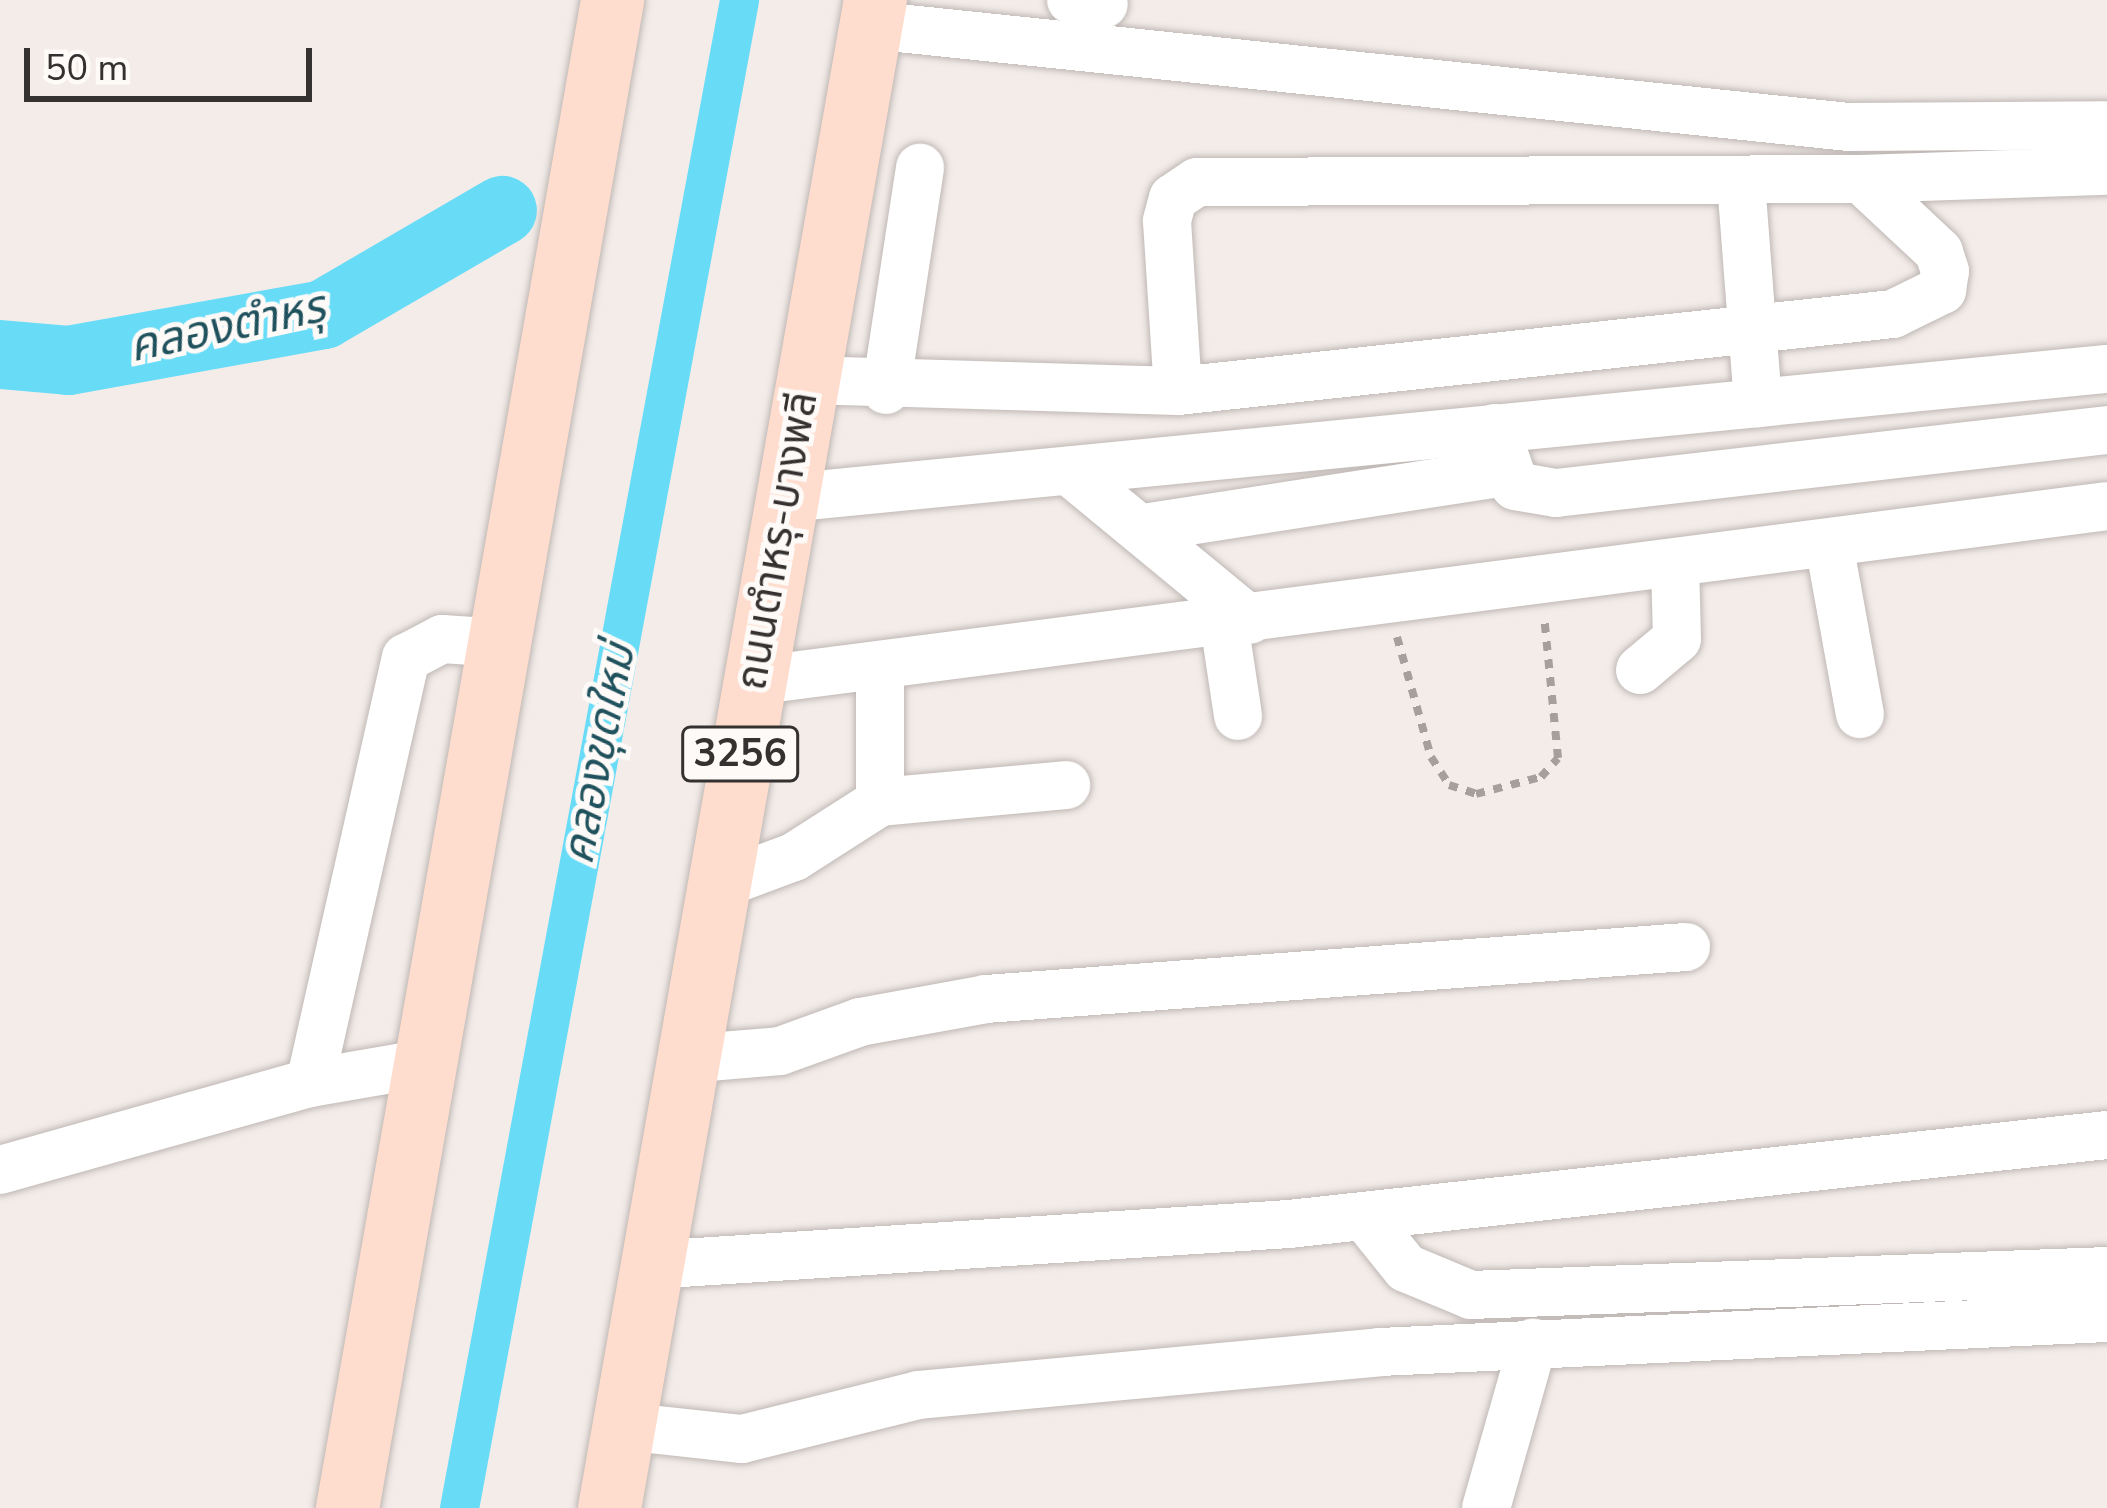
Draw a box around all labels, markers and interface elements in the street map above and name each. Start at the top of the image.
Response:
scale bar [30,24,318,98]
text: 50 m [45,44,128,93]
water label: คลองตำหรุ [124,280,330,374]
street label: ถนนตำหรุ-บางพลี [727,388,829,694]
water label: คลองขุดใหม่ [551,640,647,868]
road number: 3256 [680,721,800,787]

